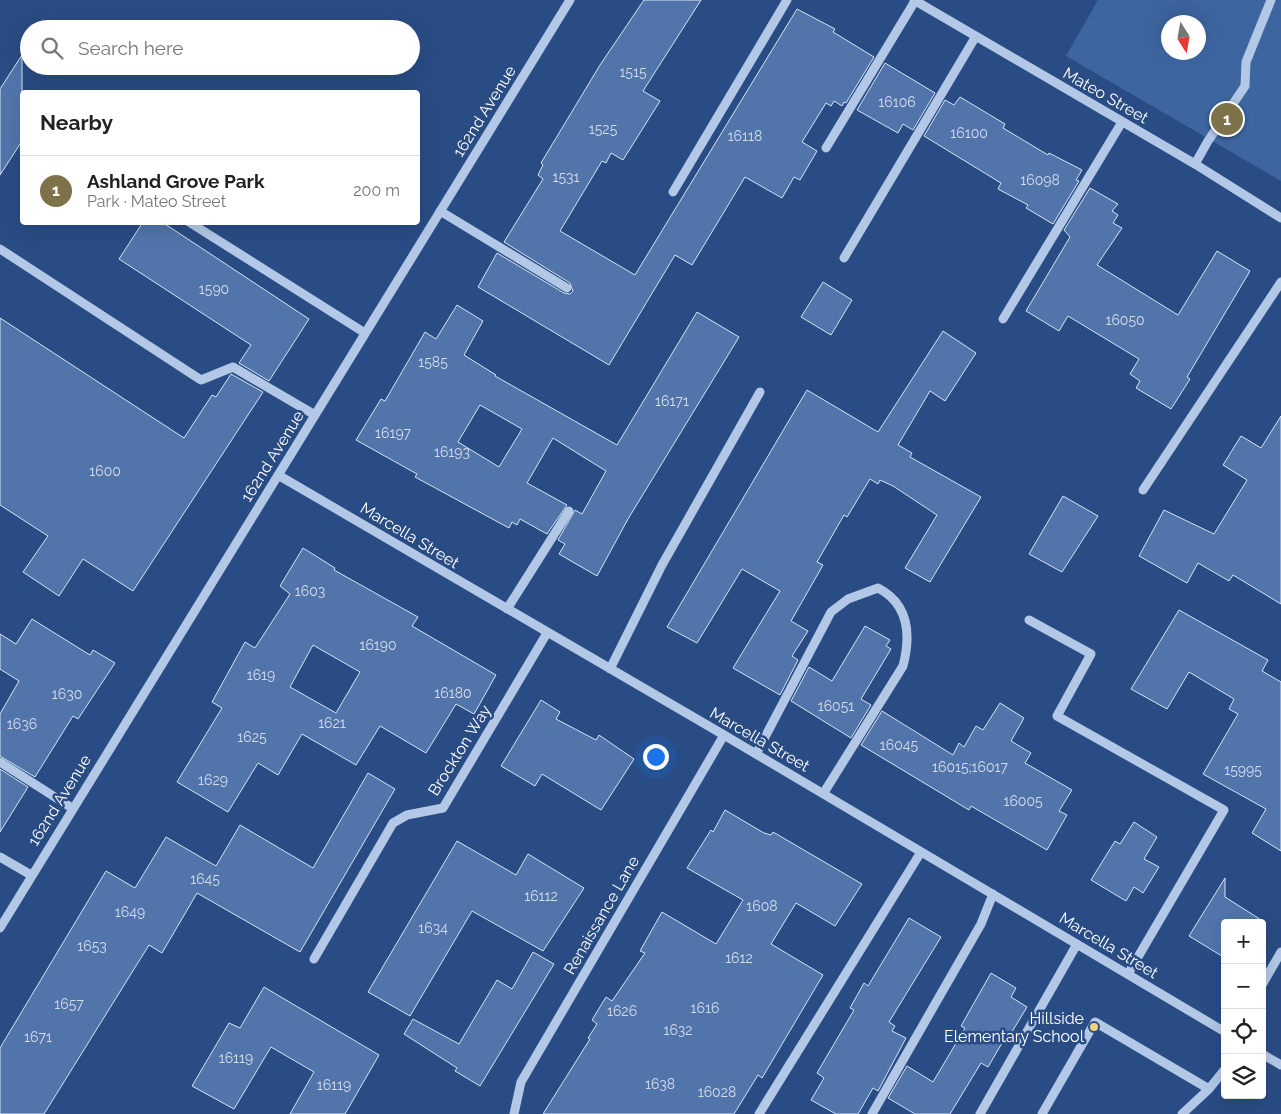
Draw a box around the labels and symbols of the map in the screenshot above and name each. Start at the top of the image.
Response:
north arrow [1161,15,1206,60]
street label: 162nd Avenue [449,62,520,160]
street label: Mateo Street [1060,63,1152,128]
house number: 1515 [619,64,647,80]
house number: 16106 [878,94,916,110]
pin: 1 [1211,100,1243,138]
house number: 1525 [589,121,618,137]
house number: 16100 [950,125,988,141]
house number: 16118 [728,128,762,144]
house number: 1531 [552,169,580,185]
house number: 16098 [1020,172,1060,188]
house number: 1590 [199,281,229,297]
house number: 16050 [1105,312,1145,328]
house number: 1585 [418,354,448,370]
house number: 16171 [655,393,689,409]
street label: 162nd Avenue [237,407,308,505]
house number: 16197 [375,425,412,441]
house number: 16193 [434,444,470,460]
house number: 1600 [89,463,121,479]
street label: Marcella Street [357,498,463,573]
house number: 1603 [295,583,325,599]
house number: 16190 [359,637,397,653]
house number: 1619 [247,667,275,683]
house number: 16180 [434,685,472,701]
house number: 1630 [52,686,82,702]
house number: 16051 [818,698,854,714]
street label: Brockton Way [424,701,495,799]
street label: Marcella Street [707,703,814,776]
house number: 1621 [318,715,346,731]
house number: 1636 [7,716,37,732]
house number: 1625 [237,729,267,745]
house number: 16045 [880,737,919,753]
your location [643,744,669,770]
street label: 162nd Avenue [24,751,95,849]
house number: 16015;16017 [932,759,1008,775]
house number: 15995 [1224,762,1262,778]
house number: 1629 [198,772,228,788]
house number: 16005 [1003,793,1043,809]
street label: Renaissance Lane [560,853,643,978]
house number: 1645 [190,871,220,887]
house number: 16112 [524,888,558,904]
house number: 1608 [746,898,778,914]
house number: 1649 [115,904,145,920]
street label: Marcella Street [1056,908,1162,983]
house number: 1634 [418,920,448,936]
house number: 1653 [77,938,107,954]
house number: 1612 [725,950,753,966]
house number: 1657 [54,996,84,1012]
house number: 1616 [691,1000,719,1016]
house number: 1626 [607,1003,637,1019]
place label: Hillside Elementary School [944,1009,1085,1046]
marker: Hillside Elementary School [1088,1021,1100,1033]
house number: 1632 [663,1022,693,1038]
house number: 1671 [24,1029,52,1045]
house number: 16119 [219,1050,253,1066]
house number: 1638 [645,1076,675,1092]
house number: 16119 [317,1077,351,1093]
house number: 16028 [698,1084,736,1100]

